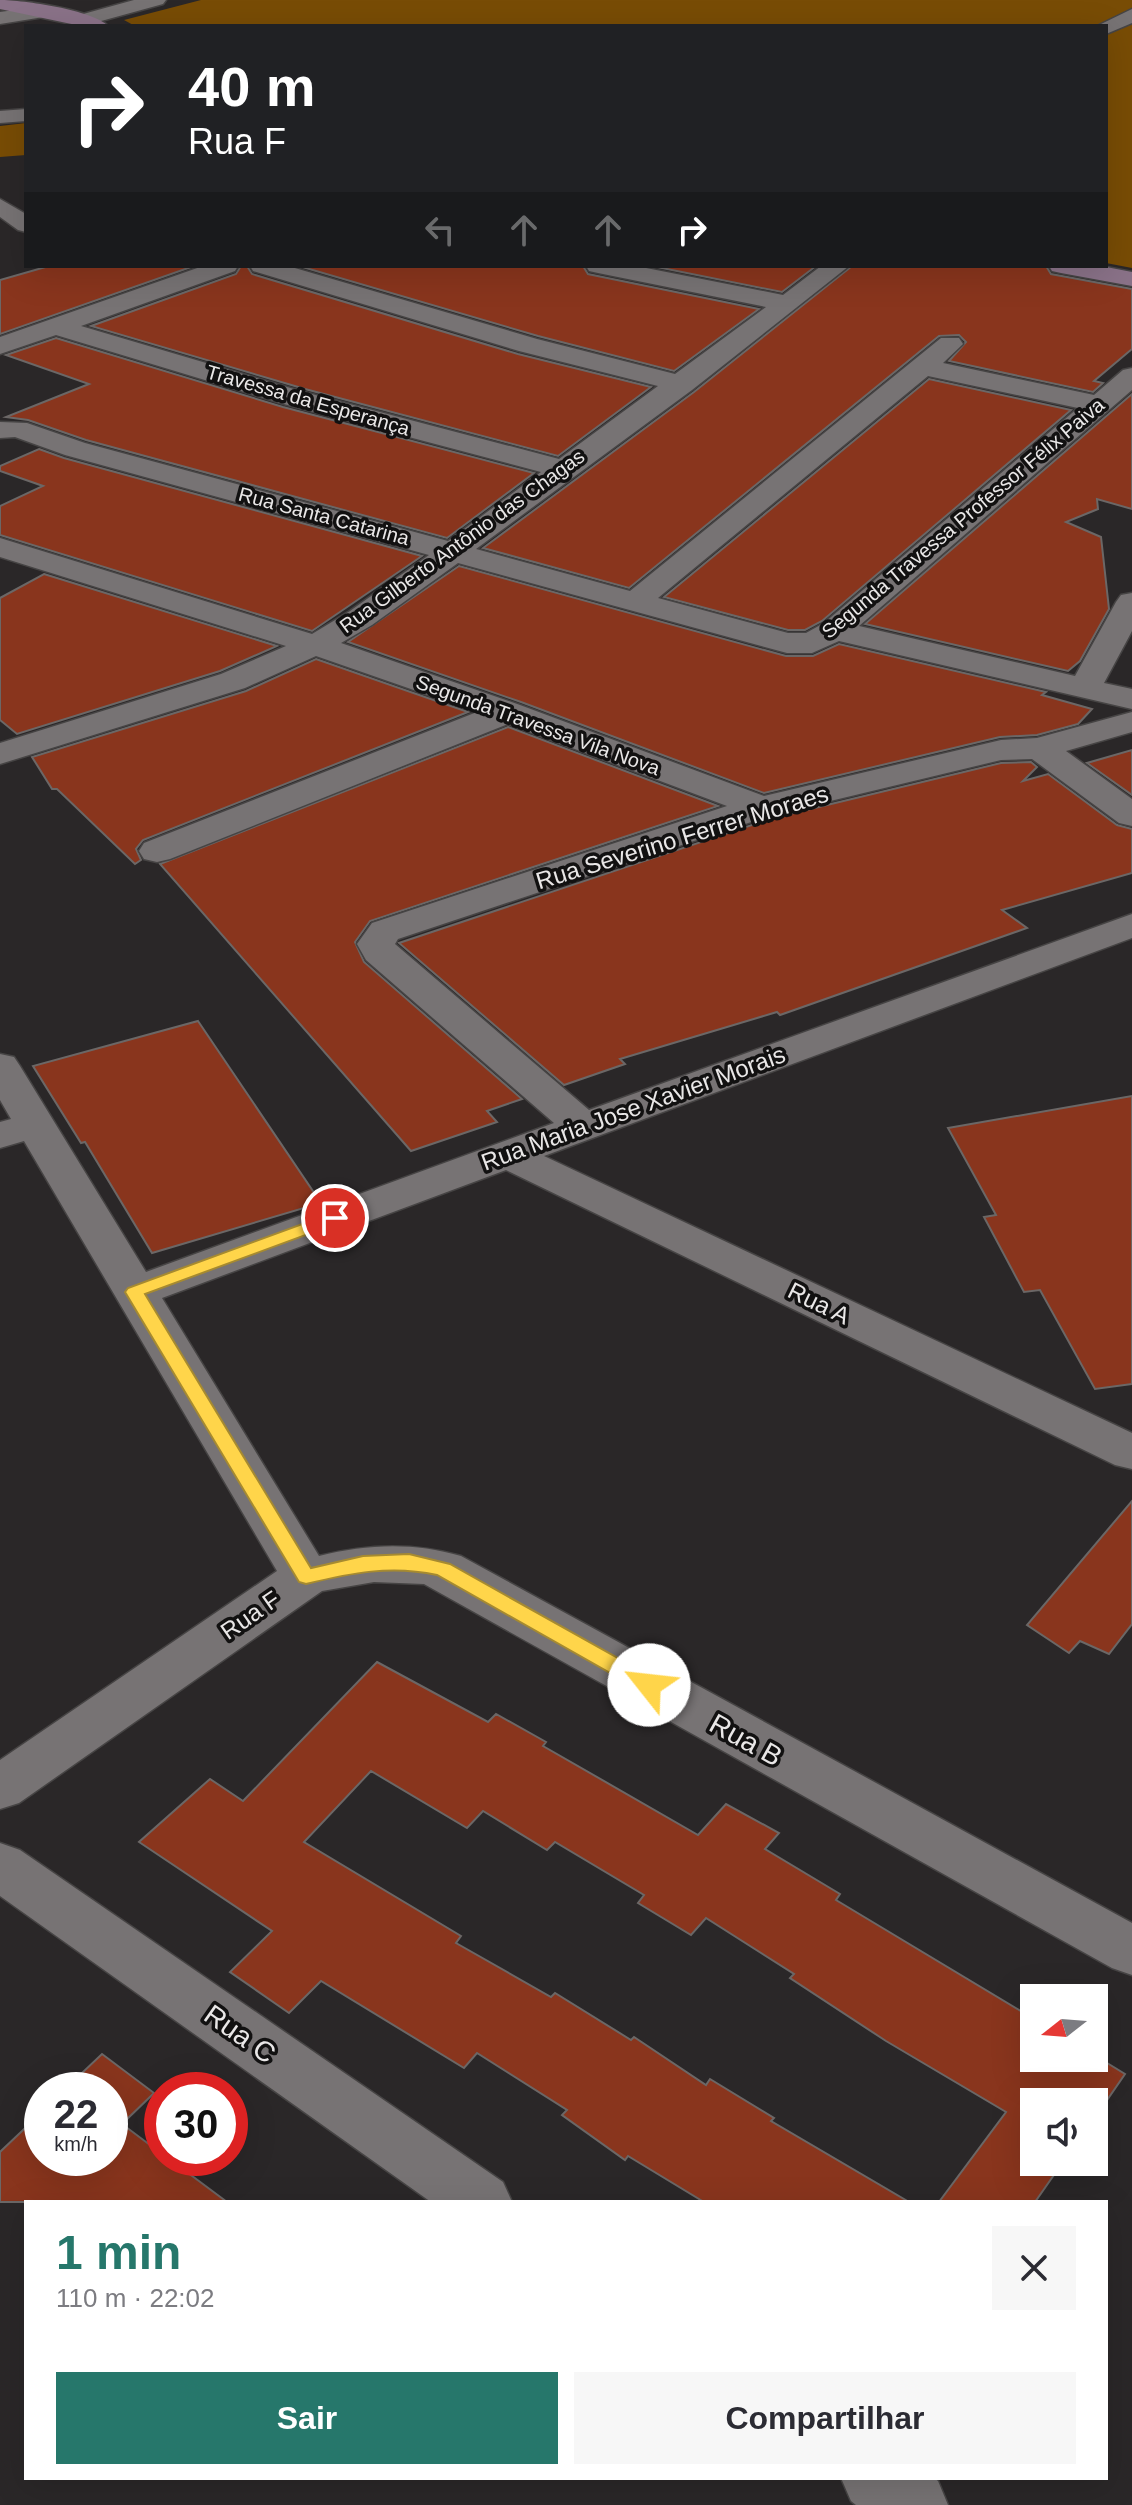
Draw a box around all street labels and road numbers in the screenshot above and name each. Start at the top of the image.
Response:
street label: Travessa da Esperança [204,360,413,440]
street label: Segunda Travessa Professor Félix Paiva [818,393,1109,643]
street label: Rua Gilberto Antônio das Chagas [335,445,589,637]
street label: Rua Santa Catarina [236,483,413,550]
street label: Segunda Travessa Vila Nova [413,671,664,780]
street label: Rua Severino Ferrer Moraes [533,780,831,894]
street label: Rua Maria Jose Xavier Morais [477,1040,789,1176]
street label: Rua A [784,1277,854,1329]
street label: Rua F [215,1585,285,1645]
street label: Rua B [704,1708,788,1772]
street label: Rua C [199,1999,281,2069]

